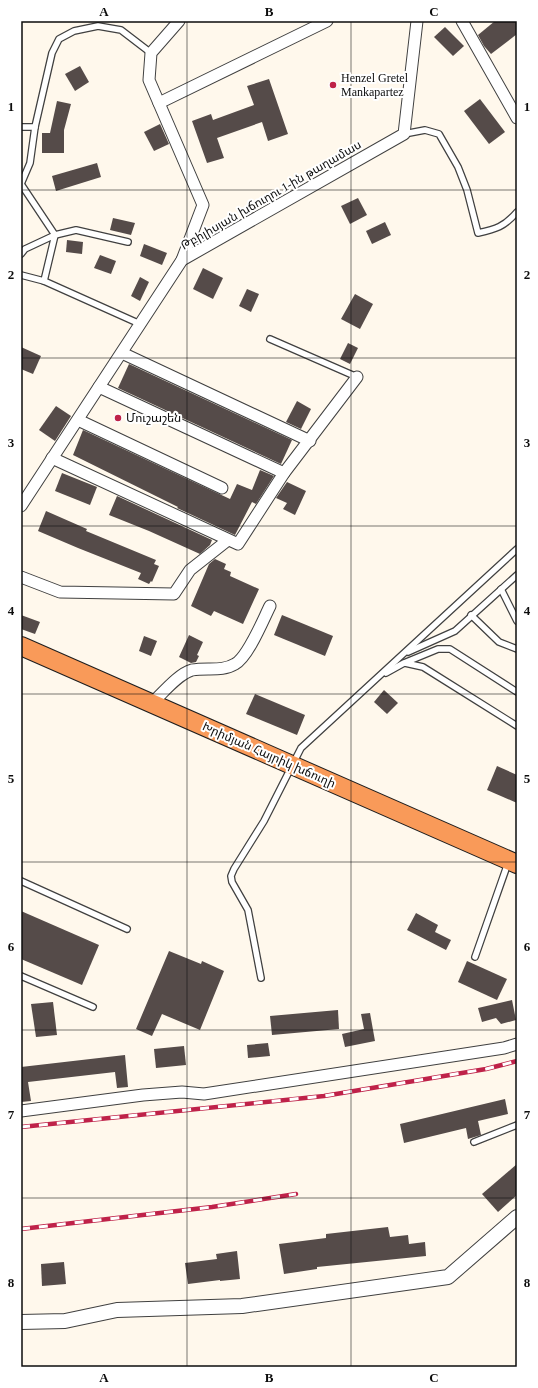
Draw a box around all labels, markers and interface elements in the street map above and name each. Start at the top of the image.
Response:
text: A [99,4,109,19]
text: B [265,4,274,19]
text: C [429,4,439,19]
place label: Henzel Gretel Mankapartez [341,71,409,99]
marker: Henzel Gretel Mankapartez [328,80,338,90]
text: 1 [8,99,14,114]
text: 1 [524,99,530,114]
street label: Թբիլիսյան խճուղու 1-ին թաղամաս [178,137,364,253]
text: 2 [8,267,14,282]
text: 2 [524,267,530,282]
place label: Մուշաշեն [126,411,181,425]
marker: Մուշաշեն [113,413,123,423]
text: 3 [8,435,15,450]
text: 3 [524,435,531,450]
text: 4 [8,603,15,618]
text: 4 [524,603,531,618]
street label: Խրիմյան Հայրիկ խճուղի [200,719,338,791]
text: 5 [8,771,15,786]
text: 5 [524,771,531,786]
text: 6 [8,939,15,954]
text: 6 [524,939,531,954]
text: 7 [8,1107,15,1122]
text: 7 [524,1107,531,1122]
text: 8 [8,1275,15,1290]
text: 8 [524,1275,531,1290]
text: A [99,1370,109,1385]
text: B [265,1370,274,1385]
text: C [429,1370,439,1385]

